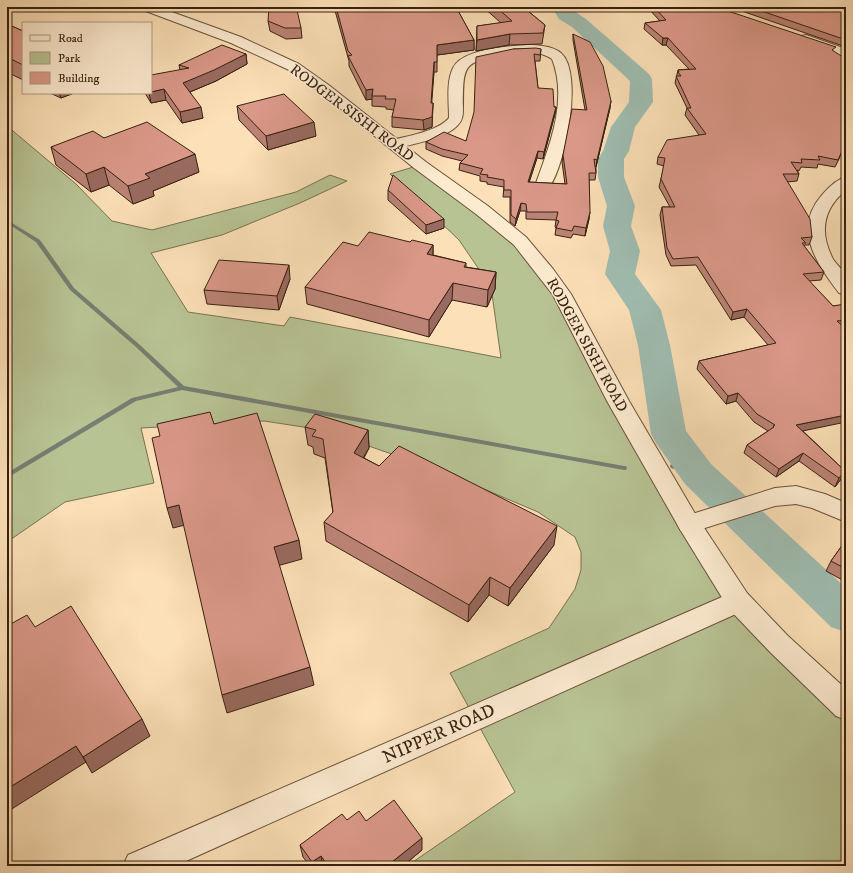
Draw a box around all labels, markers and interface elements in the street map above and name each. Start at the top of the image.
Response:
legend [22,22,152,94]
text: Road [58,31,83,46]
text: Park [58,51,80,66]
street label: RODGER SISHI ROAD [286,60,418,166]
text: Building [58,71,99,86]
street label: RODGER SISHI ROAD [542,274,632,416]
street label: NIPPER ROAD [379,699,499,769]

